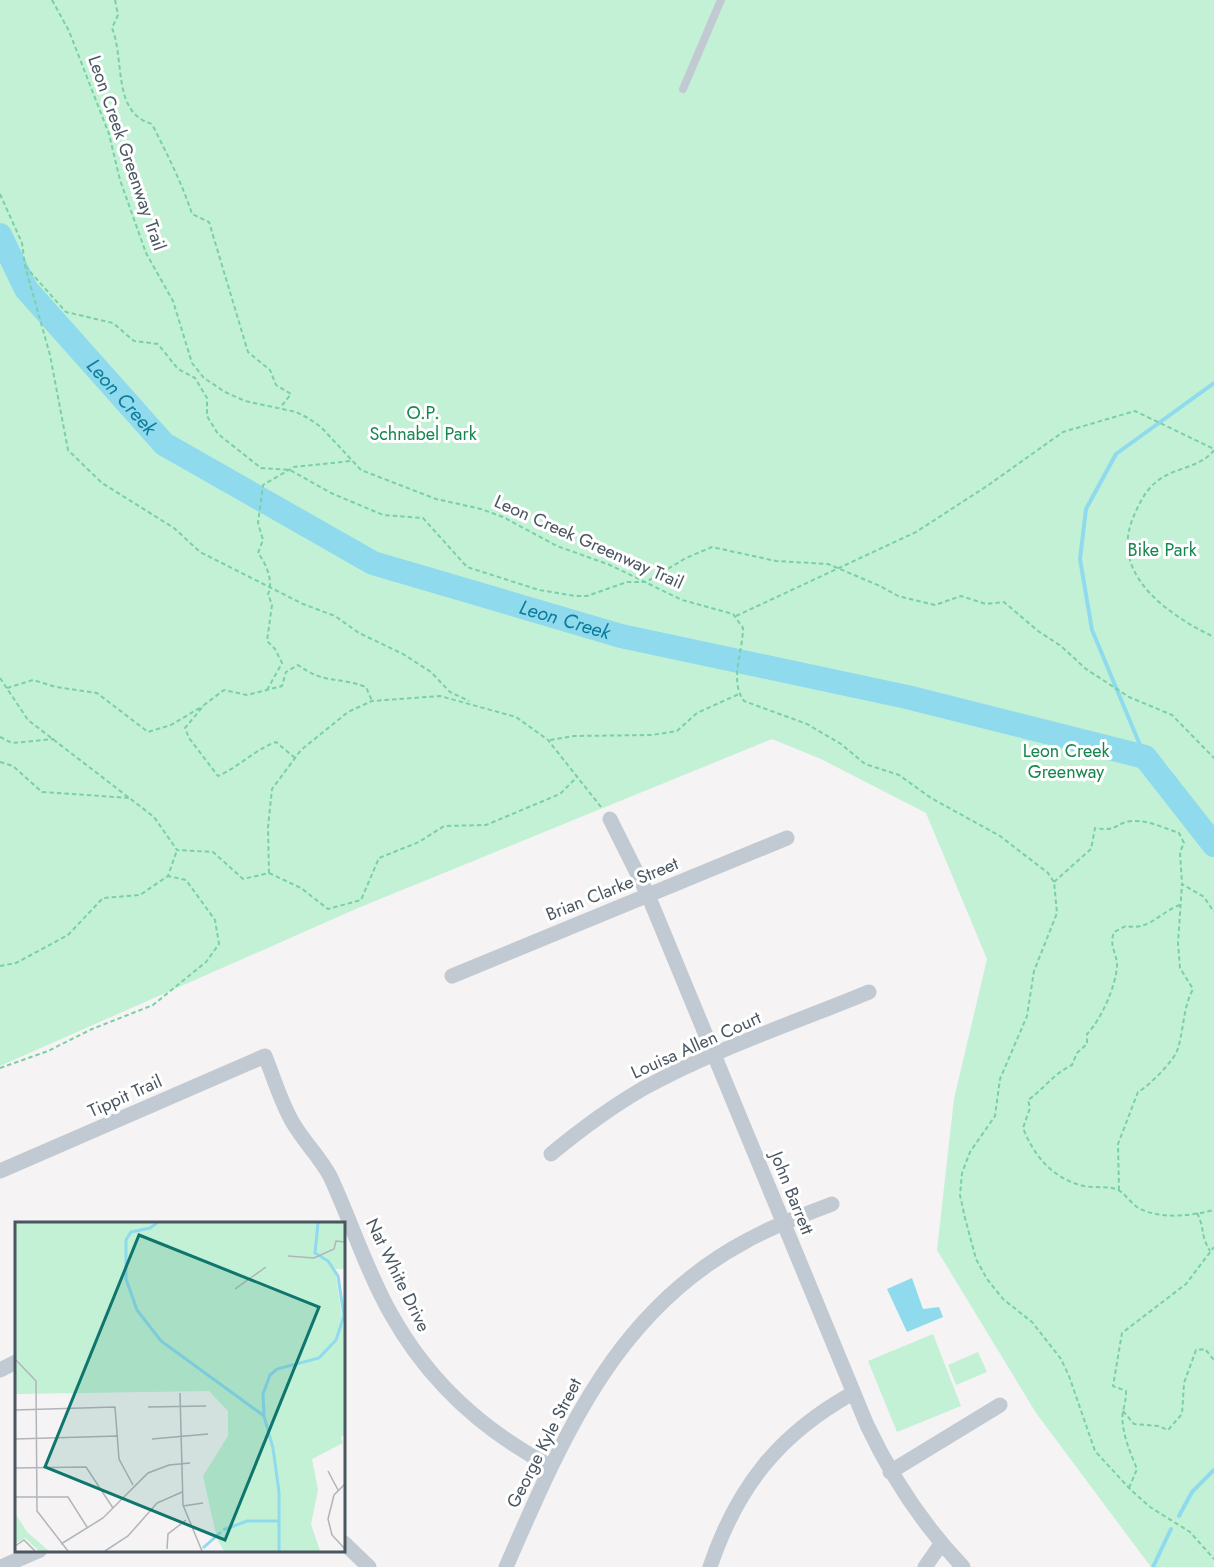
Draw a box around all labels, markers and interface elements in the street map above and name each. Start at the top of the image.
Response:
street label: Leon Creek Greenway Trail [81,52,173,254]
water label: Leon Creek [79,352,164,443]
park label: O.P. Schnabel Park [369,400,477,447]
street label: Leon Creek Greenway Trail [490,489,688,595]
park label: Bike Park [1127,537,1197,563]
water label: Leon Creek [516,593,615,648]
park label: Leon Creek Greenway [1023,738,1109,785]
street label: Brian Clarke Street [542,850,683,927]
street label: Louisa Allen Court [627,1004,766,1085]
street label: Tippit Trail [84,1068,166,1124]
street label: John Barrett [763,1146,821,1239]
street label: Nat White Drive [359,1214,437,1336]
inset map [15,1222,345,1552]
street label: George Kyle Street [500,1373,588,1513]

